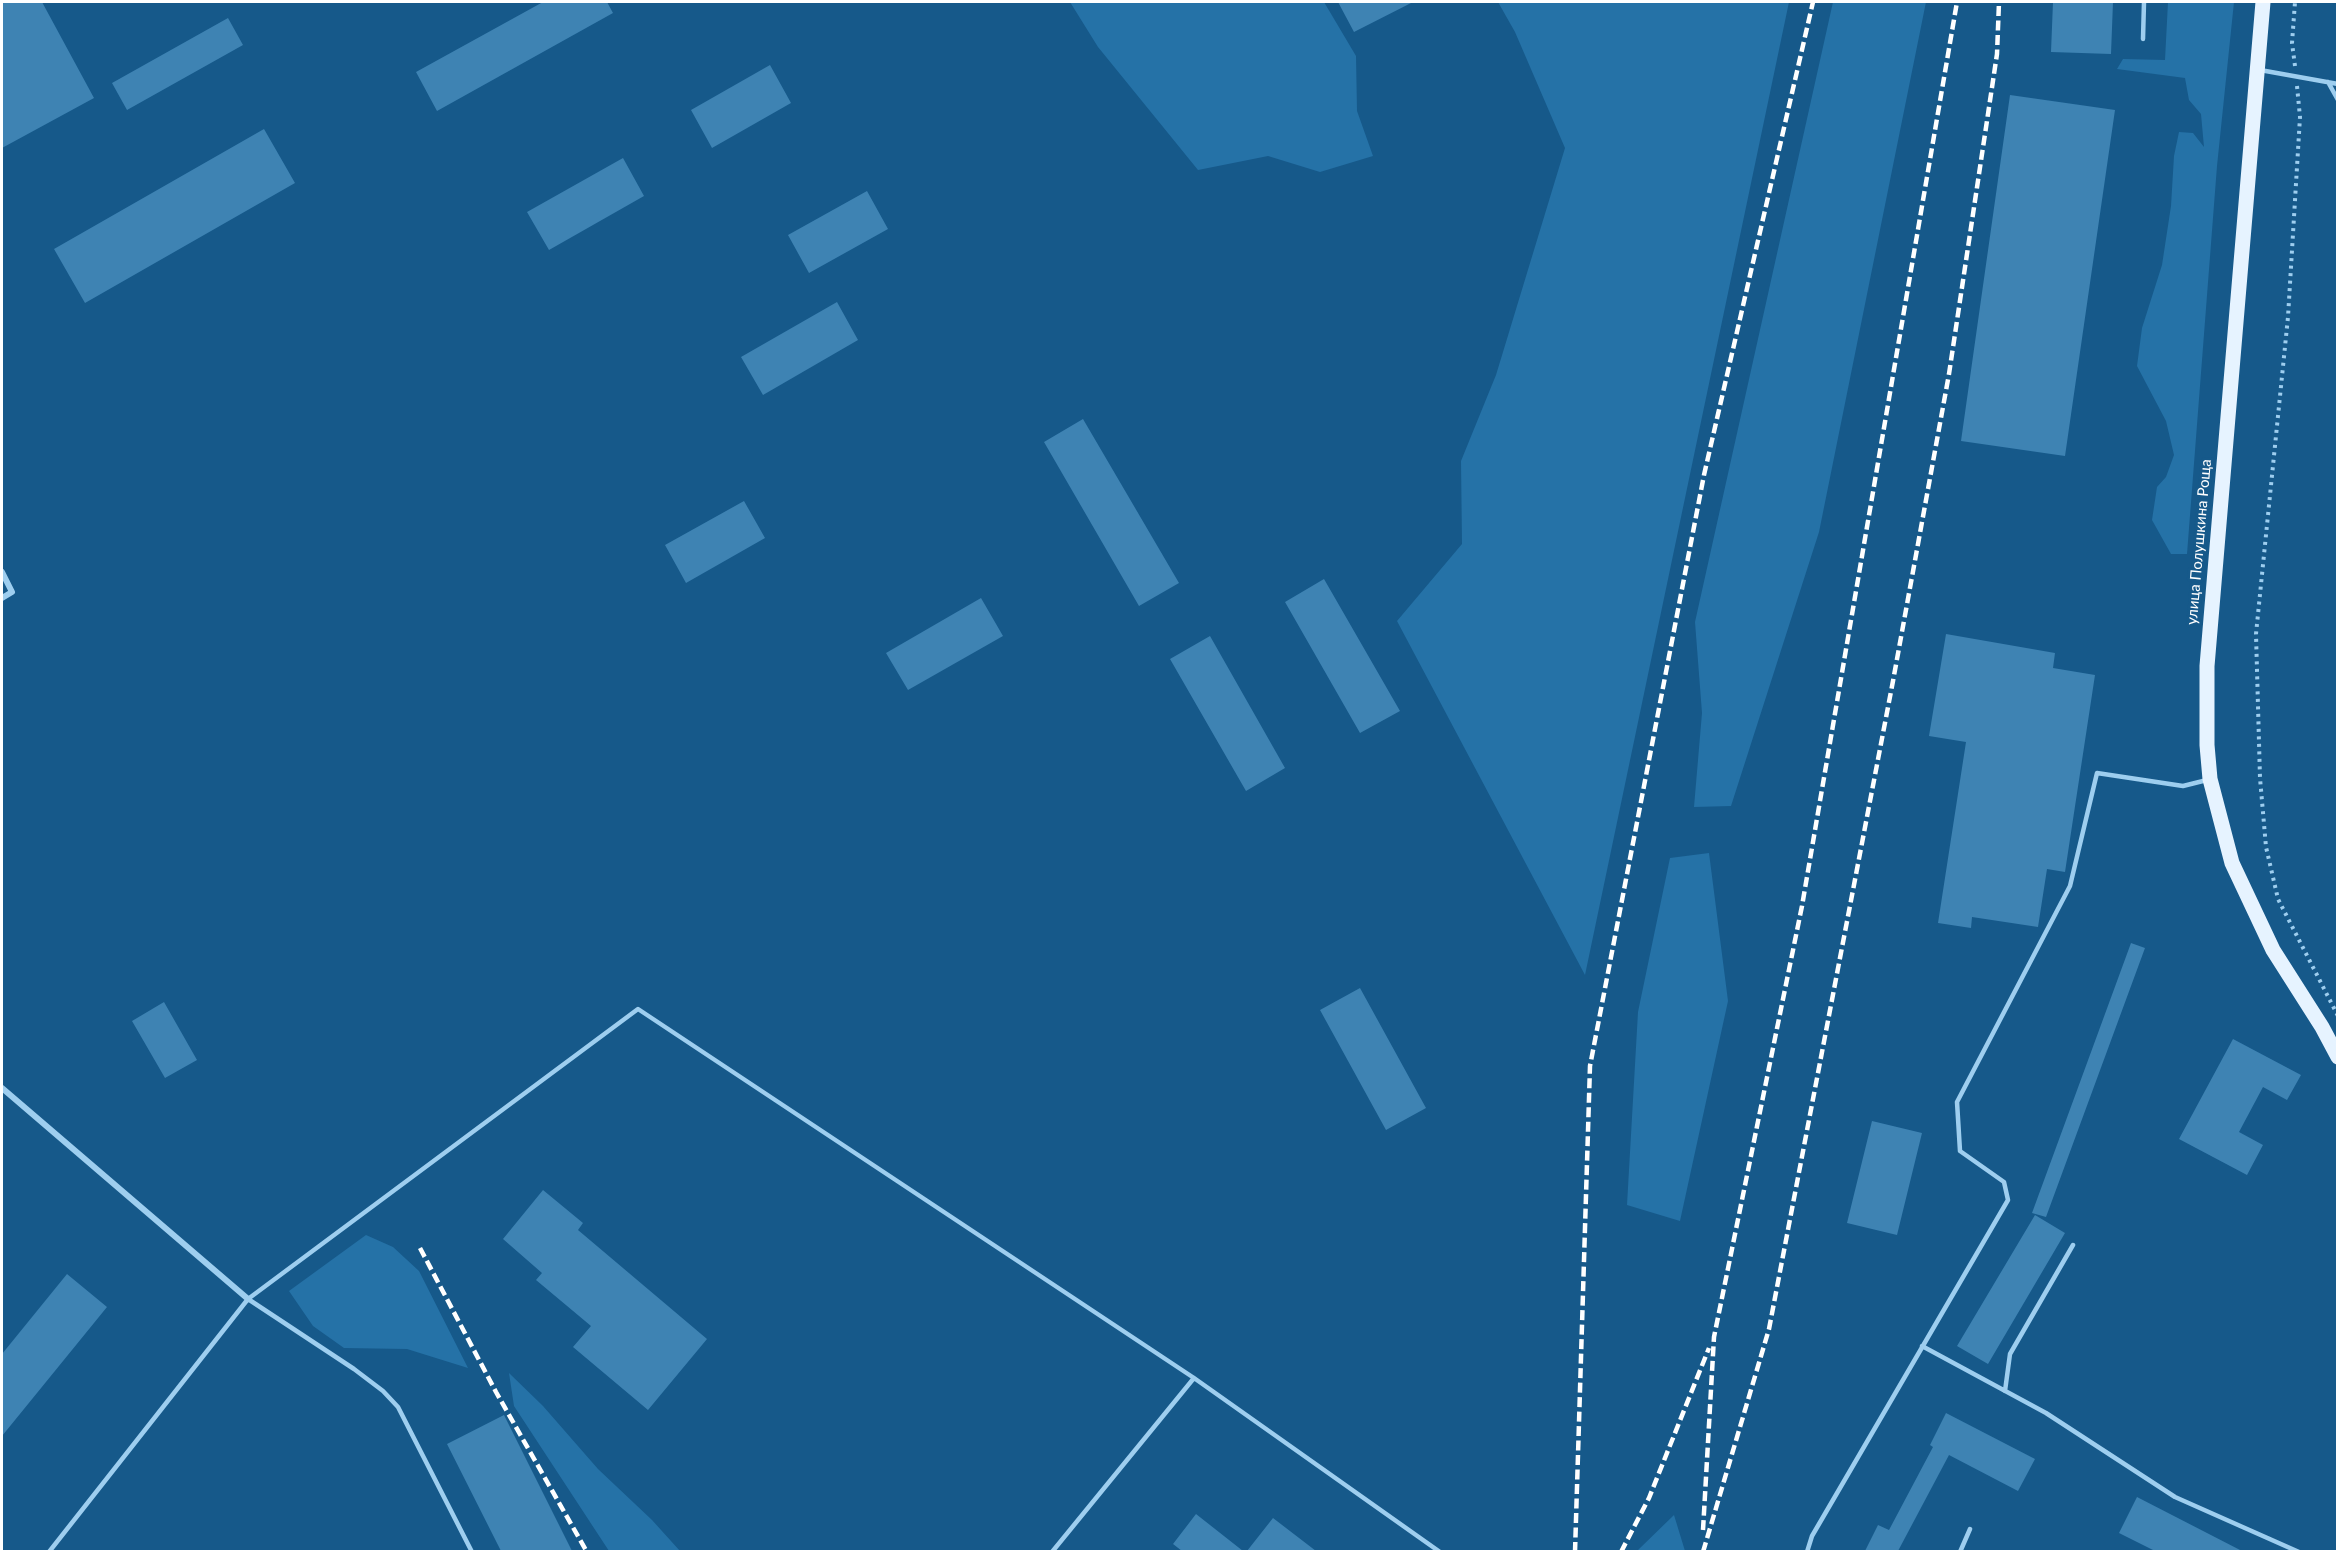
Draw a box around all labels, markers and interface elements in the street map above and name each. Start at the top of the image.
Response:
street label: улица Полушкина Роща [2183,458,2215,626]

